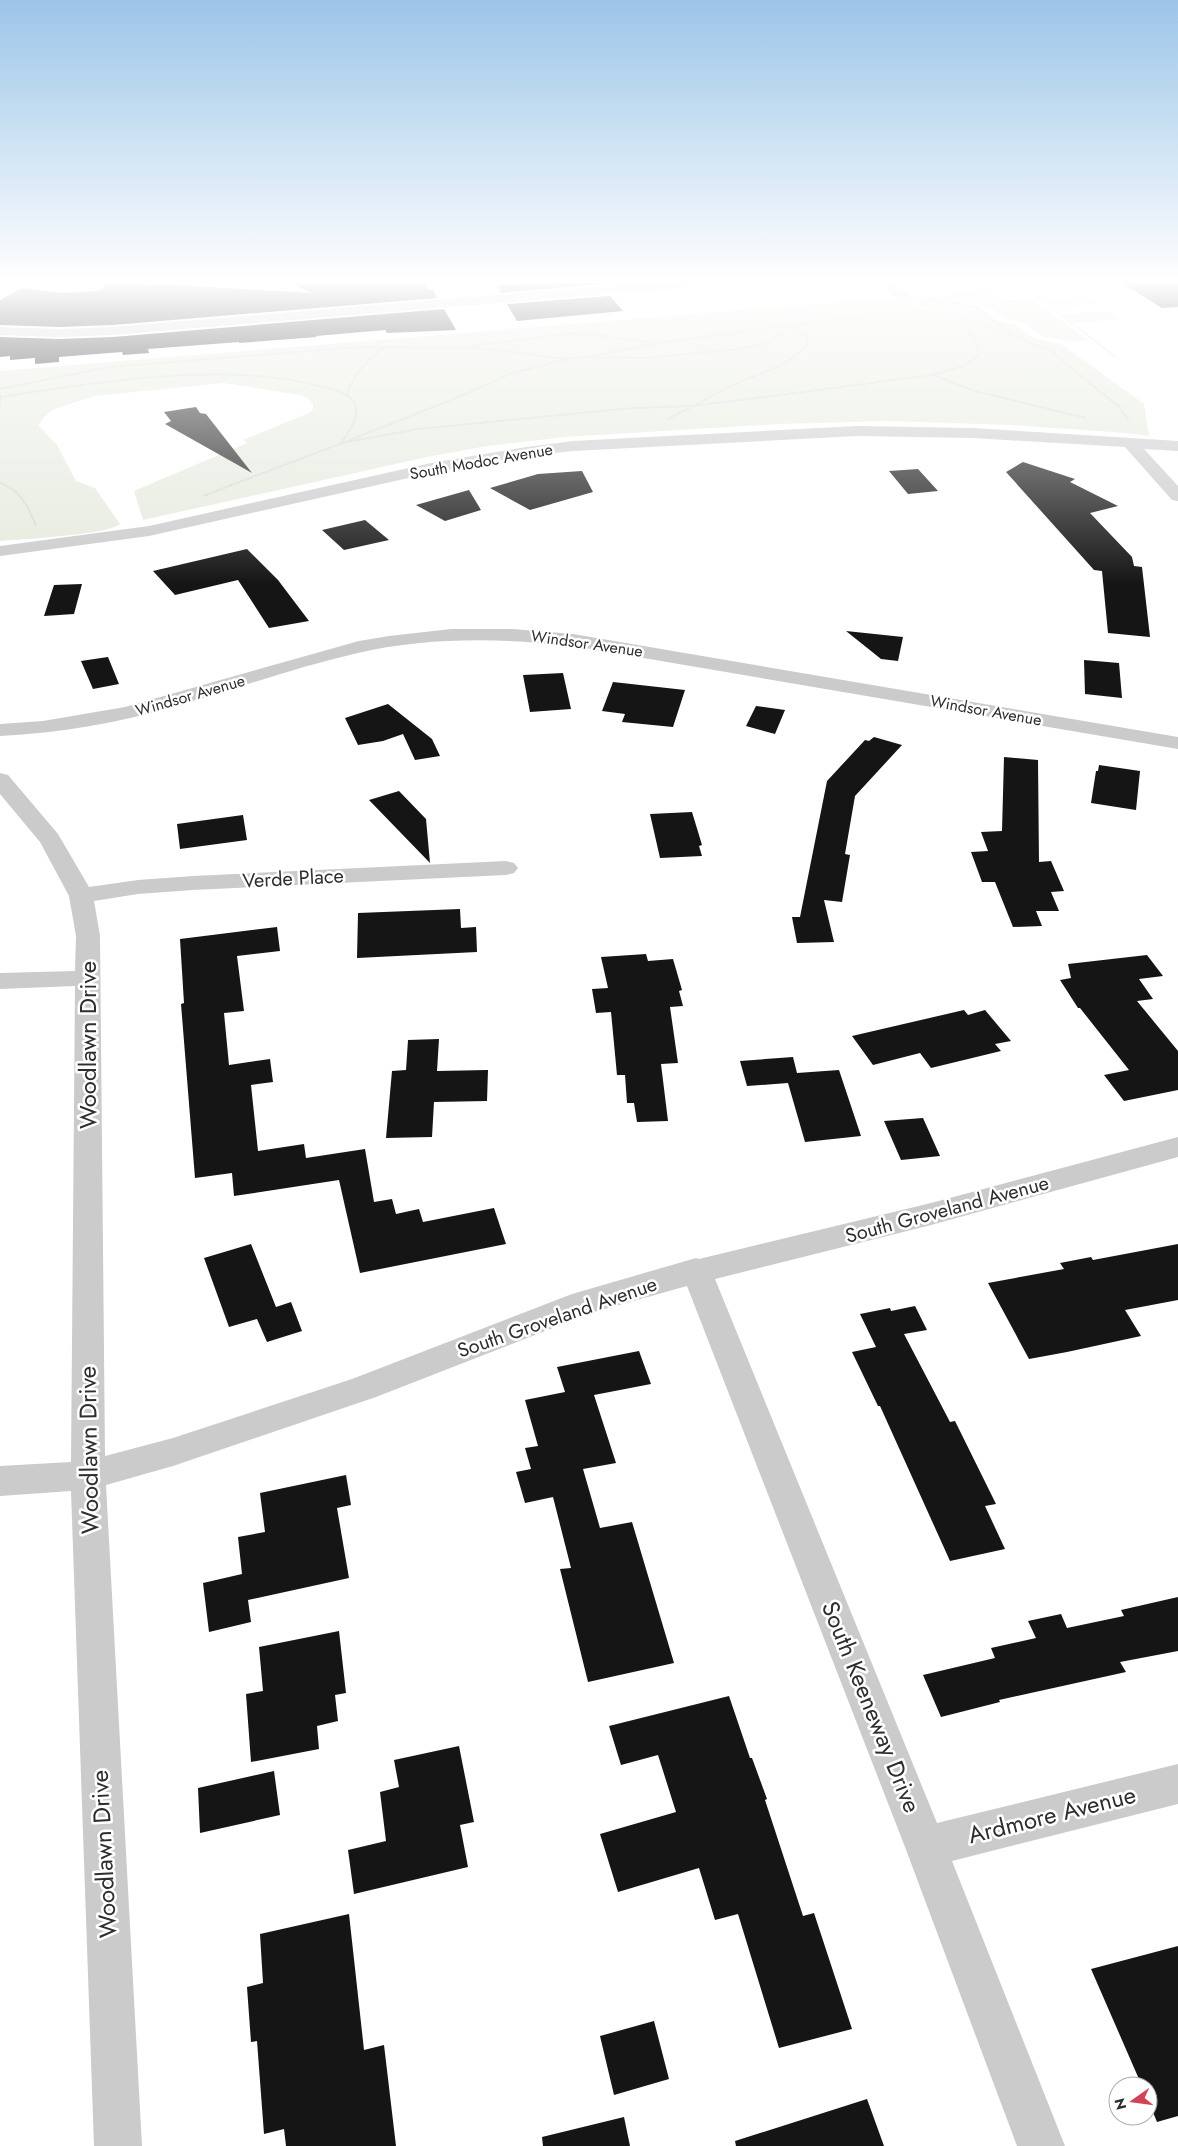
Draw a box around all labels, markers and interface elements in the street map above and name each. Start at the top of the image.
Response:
street label: South Modoc Avenue [408,438,554,485]
street label: Windsor Avenue [529,624,644,663]
street label: Windsor Avenue [133,669,248,722]
street label: Windsor Avenue [928,689,1043,732]
street label: Verde Place [242,861,344,896]
street label: Woodlawn Drive [70,961,105,1129]
street label: South Groveland Avenue [842,1168,1052,1251]
street label: South Groveland Avenue [453,1270,661,1365]
street label: Woodlawn Drive [70,1366,107,1534]
street label: South Keeneway Drive [813,1596,930,1818]
street label: Woodlawn Drive [82,1769,125,1939]
street label: Ardmore Avenue [964,1777,1139,1852]
north arrow [1108,2076,1158,2126]
text: N [1109,2096,1131,2112]

